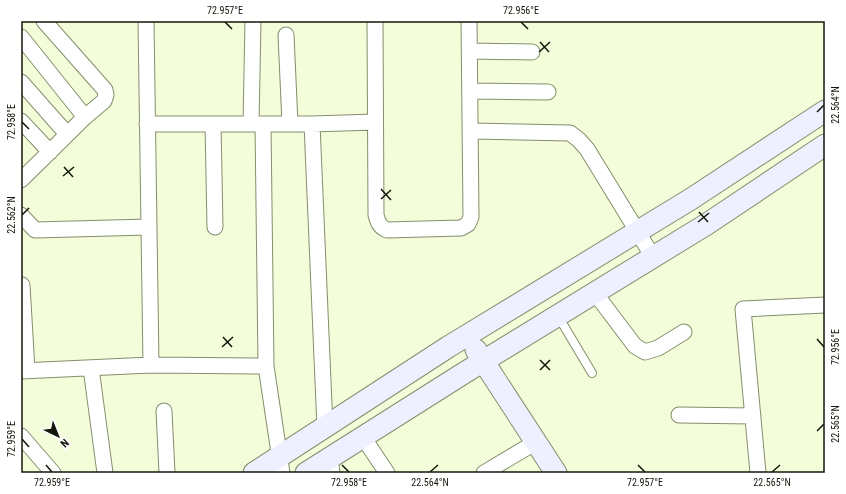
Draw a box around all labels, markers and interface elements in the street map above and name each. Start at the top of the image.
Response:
text: 72.957°E [207,5,243,16]
text: 72.956°E [503,5,539,16]
text: 22.564°N [830,86,841,124]
text: 72.958°E [6,104,17,140]
text: 22.562°N [6,196,17,234]
text: 72.956°E [830,329,841,365]
text: 22.565°N [830,405,841,443]
north arrow [38,416,78,456]
text: 72.959°E [6,421,17,457]
text: N [57,436,71,450]
text: 72.959°E [34,477,70,488]
text: 72.958°E [331,477,367,488]
text: 22.564°N [411,477,449,488]
text: 72.957°E [627,477,663,488]
text: 22.565°N [753,477,791,488]

